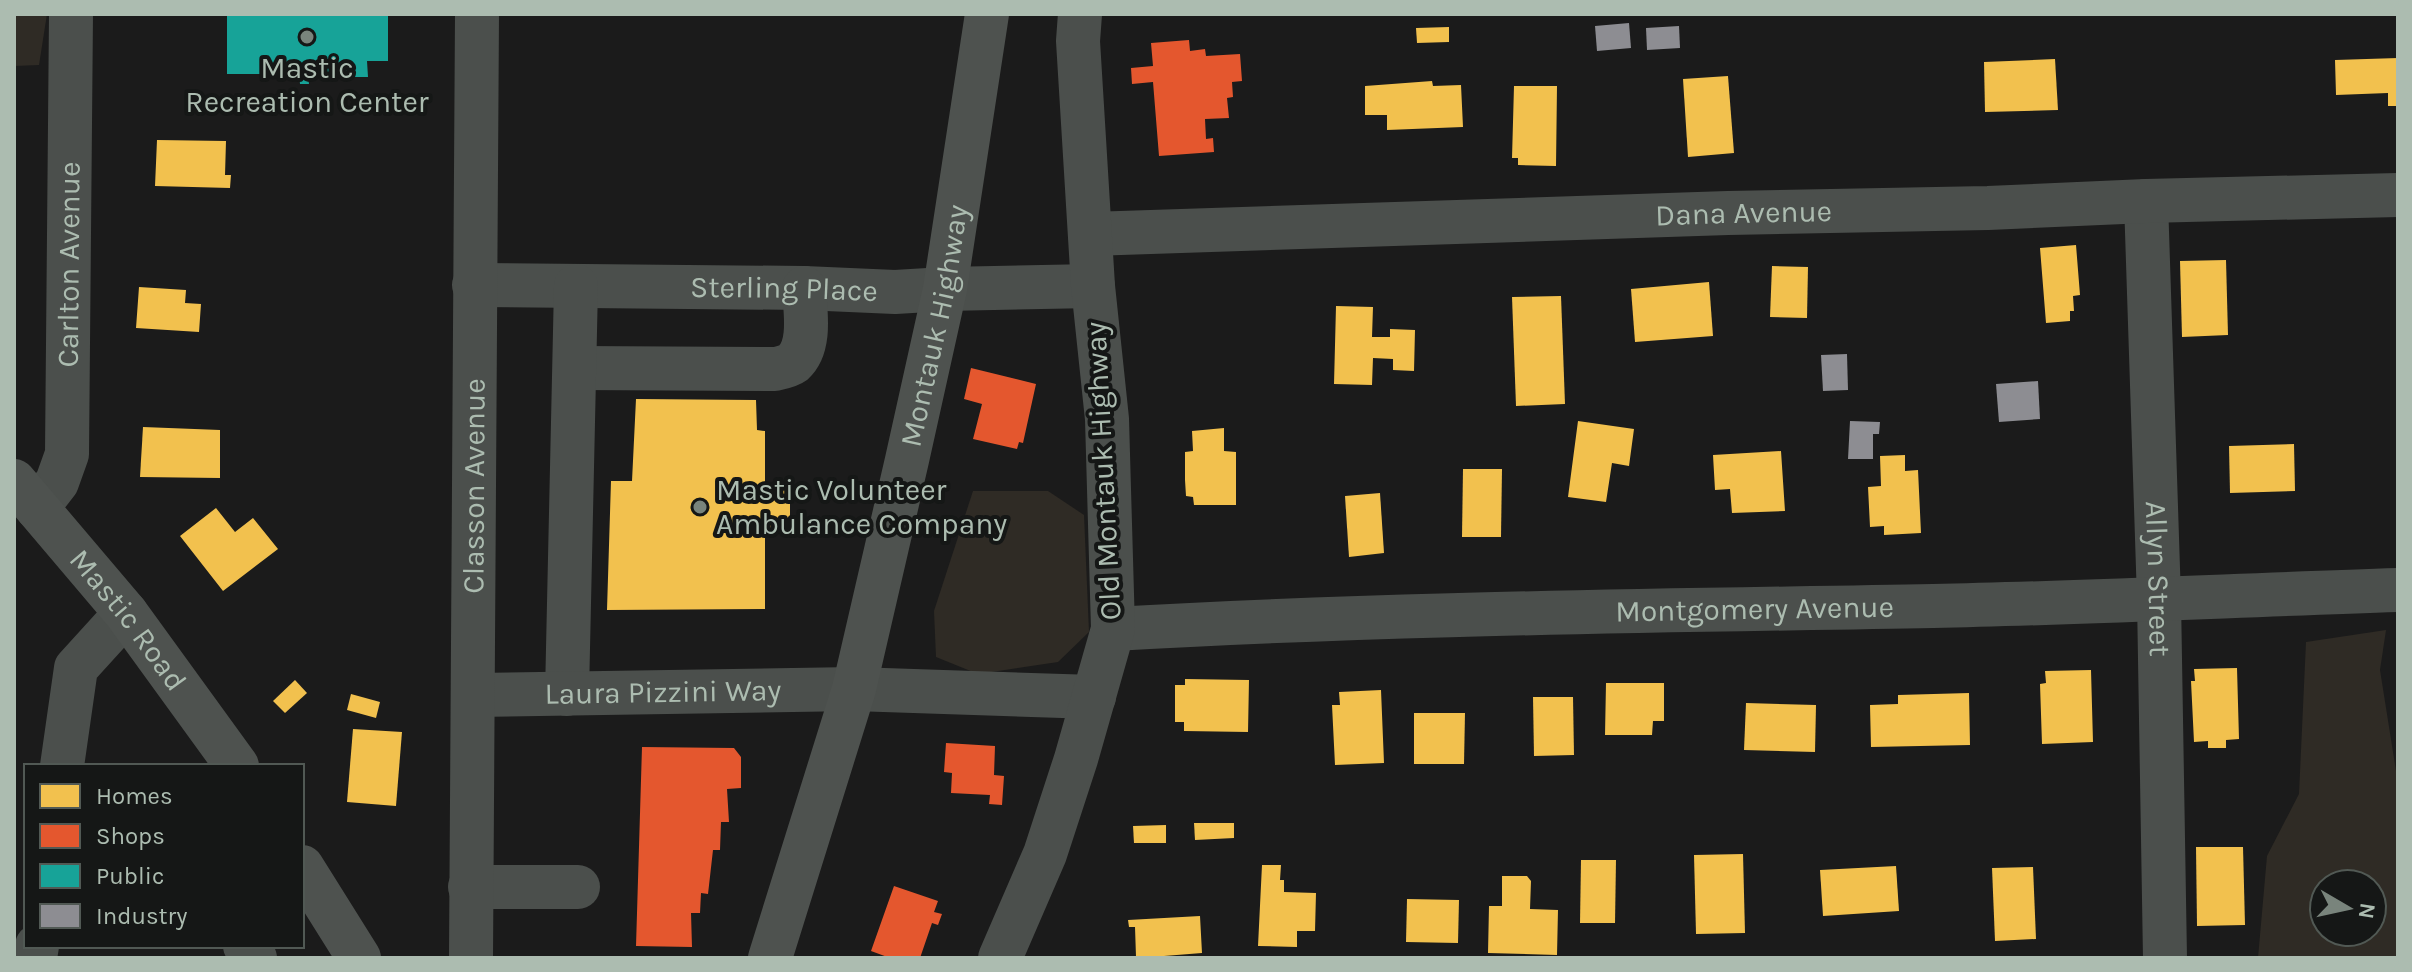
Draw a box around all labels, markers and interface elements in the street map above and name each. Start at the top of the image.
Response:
marker: Mastic Recreation Center [298,28,316,46]
place label: Mastic Recreation Center [185,50,429,120]
street label: Carlton Avenue [50,161,88,368]
street label: Dana Avenue [1655,193,1832,233]
street label: Montauk Highway [892,202,976,450]
street label: Sterling Place [690,269,879,309]
street label: Old Montauk Highway [1077,321,1129,621]
street label: Classon Avenue [455,378,493,594]
place label: Mastic Volunteer Ambulance Company [716,472,1007,542]
marker: Mastic Volunteer Ambulance Company [691,498,709,516]
street label: Allyn Street [2138,500,2178,657]
street label: Mastic Road [62,542,194,698]
street label: Montgomery Avenue [1615,589,1894,629]
street label: Laura Pizzini Way [544,672,782,712]
legend [24,764,304,948]
text: Homes [96,782,173,810]
text: Shops [96,822,165,850]
text: Public [96,862,164,890]
north arrow [2308,868,2388,948]
text: N [2353,901,2381,921]
text: Industry [96,902,187,930]

